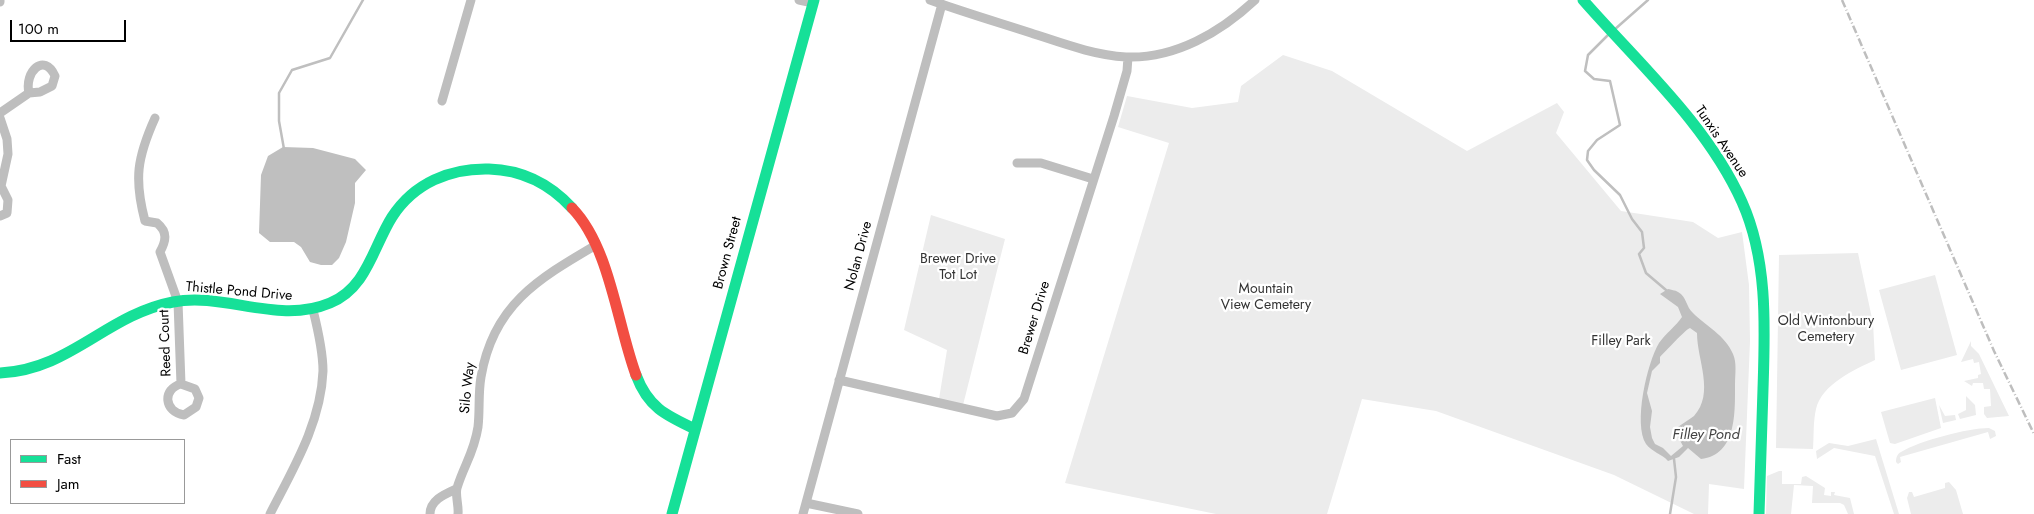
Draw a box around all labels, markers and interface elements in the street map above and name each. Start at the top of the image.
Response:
scale bar [12,10,129,42]
text: 100 m [18,18,59,40]
street label: Tunxis Avenue [1691,103,1751,181]
street label: Brown Street [710,215,746,291]
street label: Nolan Drive [842,219,876,293]
park label: Brewer Drive Tot Lot [920,252,996,284]
street label: Thistle Pond Drive [185,279,293,305]
street label: Brewer Drive [1016,279,1054,357]
park label: Mountain View Cemetery [1221,282,1311,314]
street label: Reed Court [156,309,176,377]
park label: Old Wintonbury Cemetery [1778,314,1874,347]
park label: Filley Park [1591,334,1651,350]
street label: Silo Way [457,361,479,415]
water label: Filley Pond [1672,426,1740,444]
legend [10,439,185,504]
text: Fast [57,448,81,470]
text: Jam [57,473,80,495]

